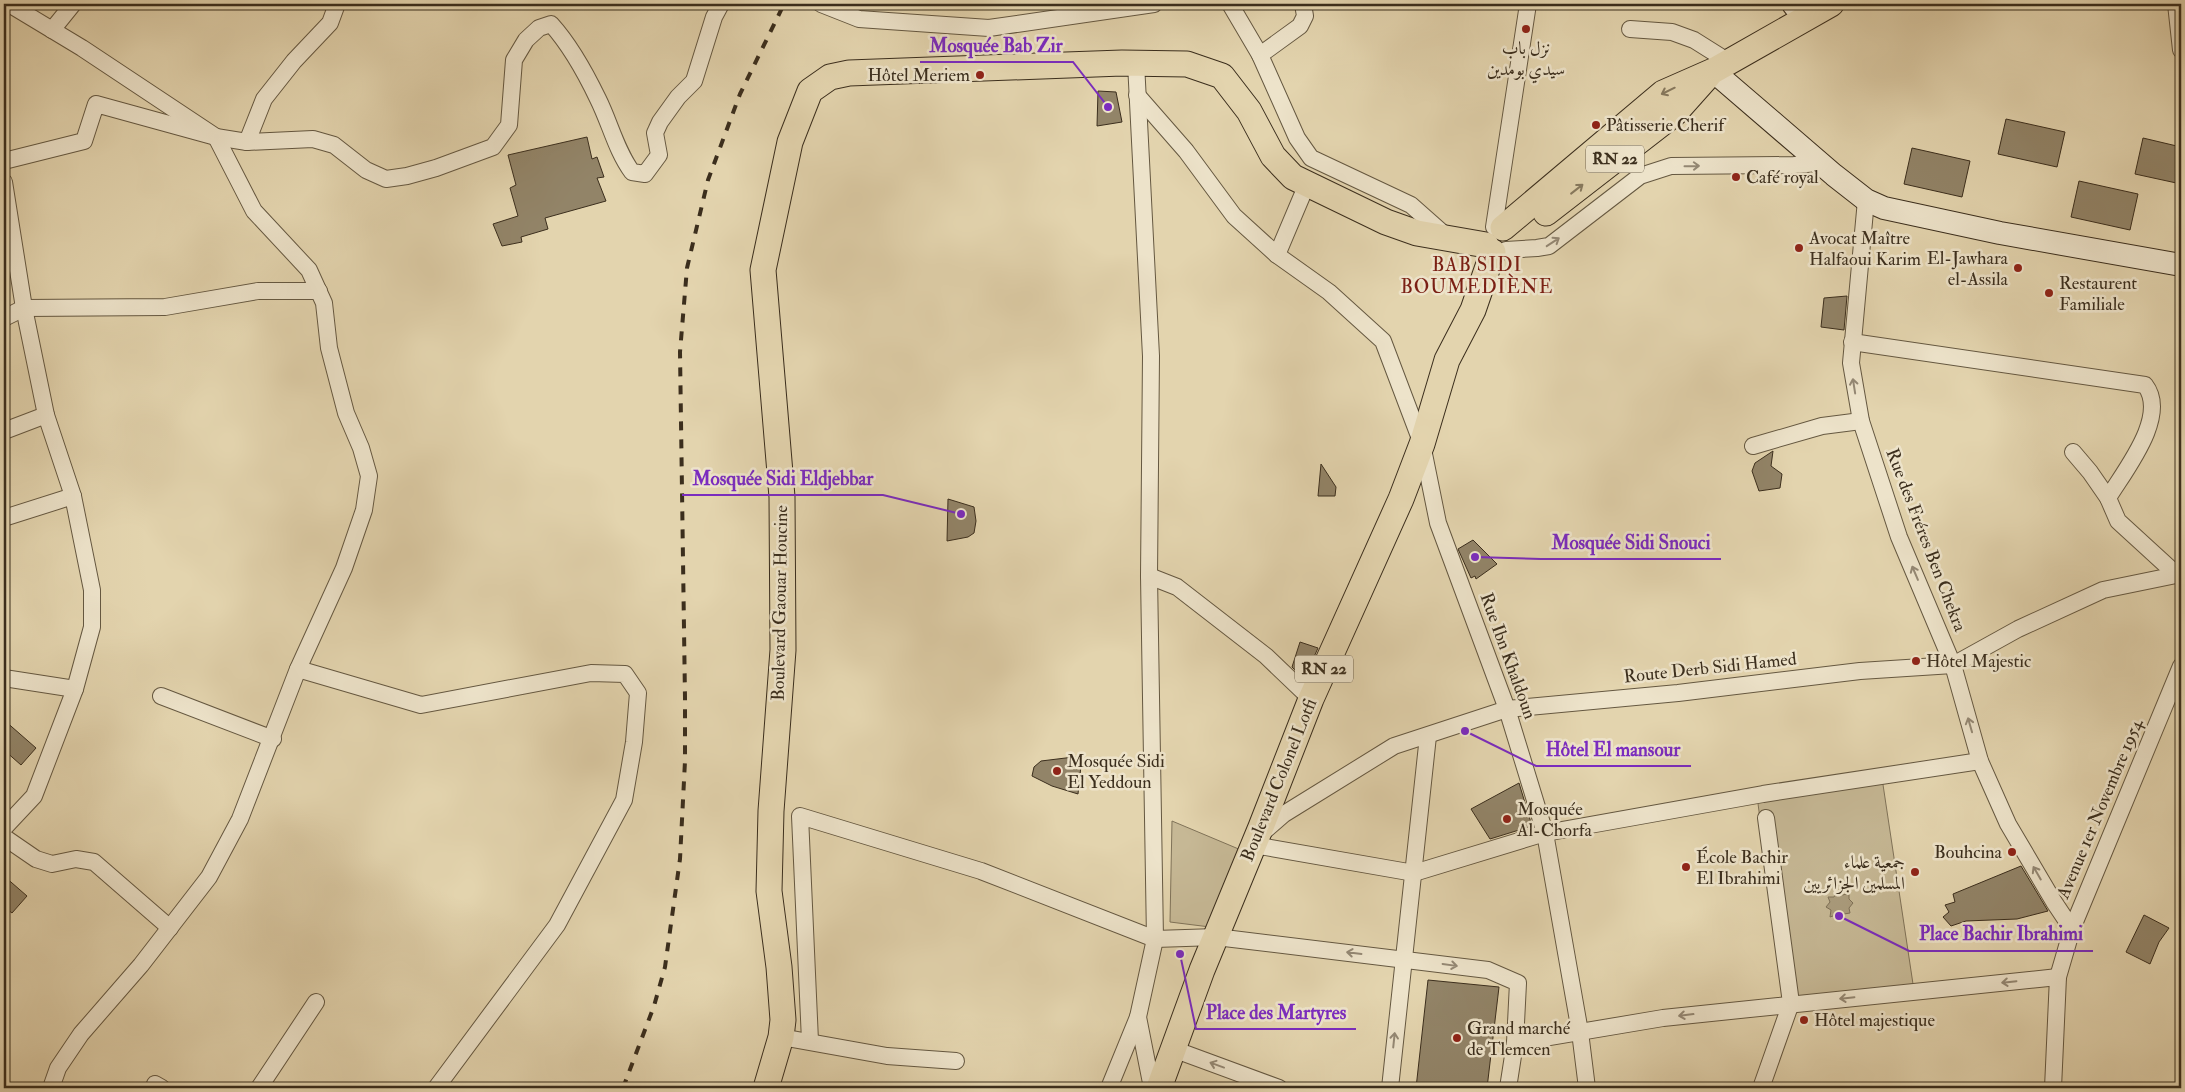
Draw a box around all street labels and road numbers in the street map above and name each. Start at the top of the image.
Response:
road number: RN 22 [1586,146,1644,172]
street label: Rue des Fréres Ben Chekra [1880,445,1972,635]
street label: Boulevard Gaouar Houcine [767,504,793,701]
street label: Rue Ibn Khaldoun [1475,590,1541,722]
street label: Route Derb Sidi Hamed [1622,647,1798,689]
road number: RN 22 [1295,656,1353,682]
street label: Boulevard Colonel Lotfi [1236,695,1322,865]
street label: Avenue 1er Novembre 1954 [2051,714,2149,903]

